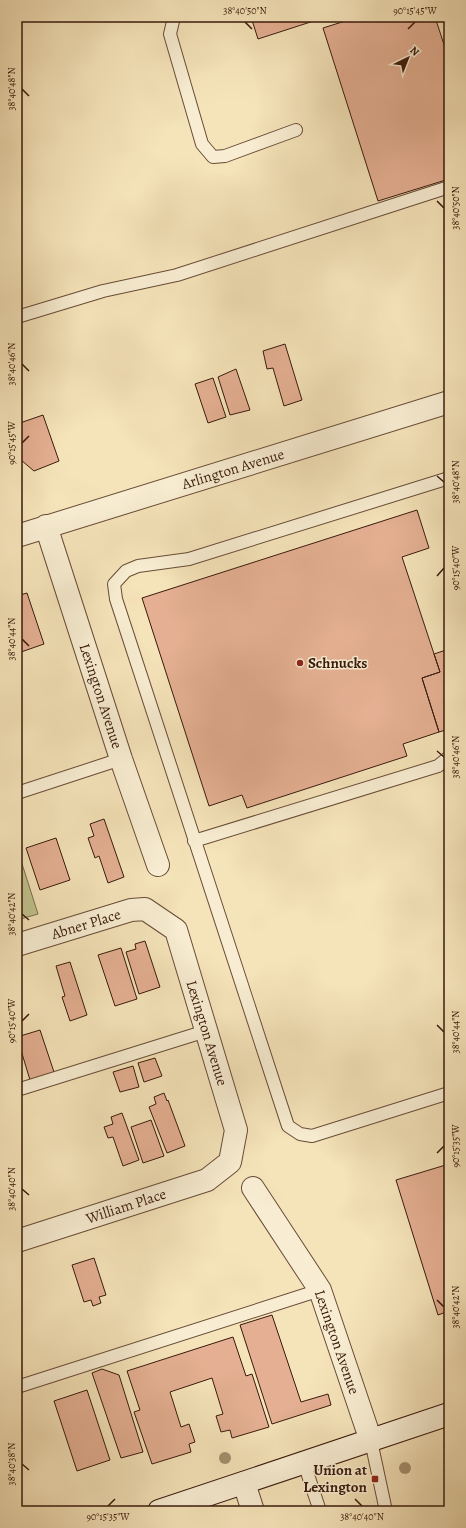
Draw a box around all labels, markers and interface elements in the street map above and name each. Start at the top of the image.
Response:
text: 38°40'50"N [223,4,267,17]
text: 90°15'45"W [393,4,437,17]
north arrow [388,38,428,78]
text: N [406,43,423,59]
text: 38°40'48"N [5,67,18,111]
text: 38°40'50"N [449,186,462,230]
text: 38°40'46"N [5,343,18,385]
text: 90°15'45"W [5,421,18,465]
street label: Arlington Avenue [178,444,287,494]
text: 38°40'48"N [449,460,462,504]
text: 90°15'40"W [449,545,462,590]
text: 38°40'44"N [5,618,18,660]
street label: Lexington Avenue [75,641,127,751]
place label: Schnucks [308,653,367,673]
marker: Schnucks [295,658,305,668]
text: 38°40'46"N [449,736,462,778]
text: 38°40'42"N [5,892,18,936]
street label: Abner Place [48,904,123,944]
street label: Lexington Avenue [181,978,233,1088]
text: 90°15'40"W [5,998,18,1043]
text: 38°40'44"N [449,1011,462,1053]
text: 90°15'35"W [449,1124,462,1168]
text: 38°40'40"N [5,1167,18,1211]
street label: William Place [82,1184,169,1229]
text: 38°40'42"N [449,1285,462,1329]
street label: Lexington Avenue [310,1287,364,1397]
text: 38°40'38"N [5,1443,18,1485]
place label: Union at Lexington [303,1460,368,1497]
marker: Union at Lexington [370,1474,380,1484]
text: 90°15'35"W [86,1510,130,1523]
text: 38°40'40"N [340,1510,384,1523]

